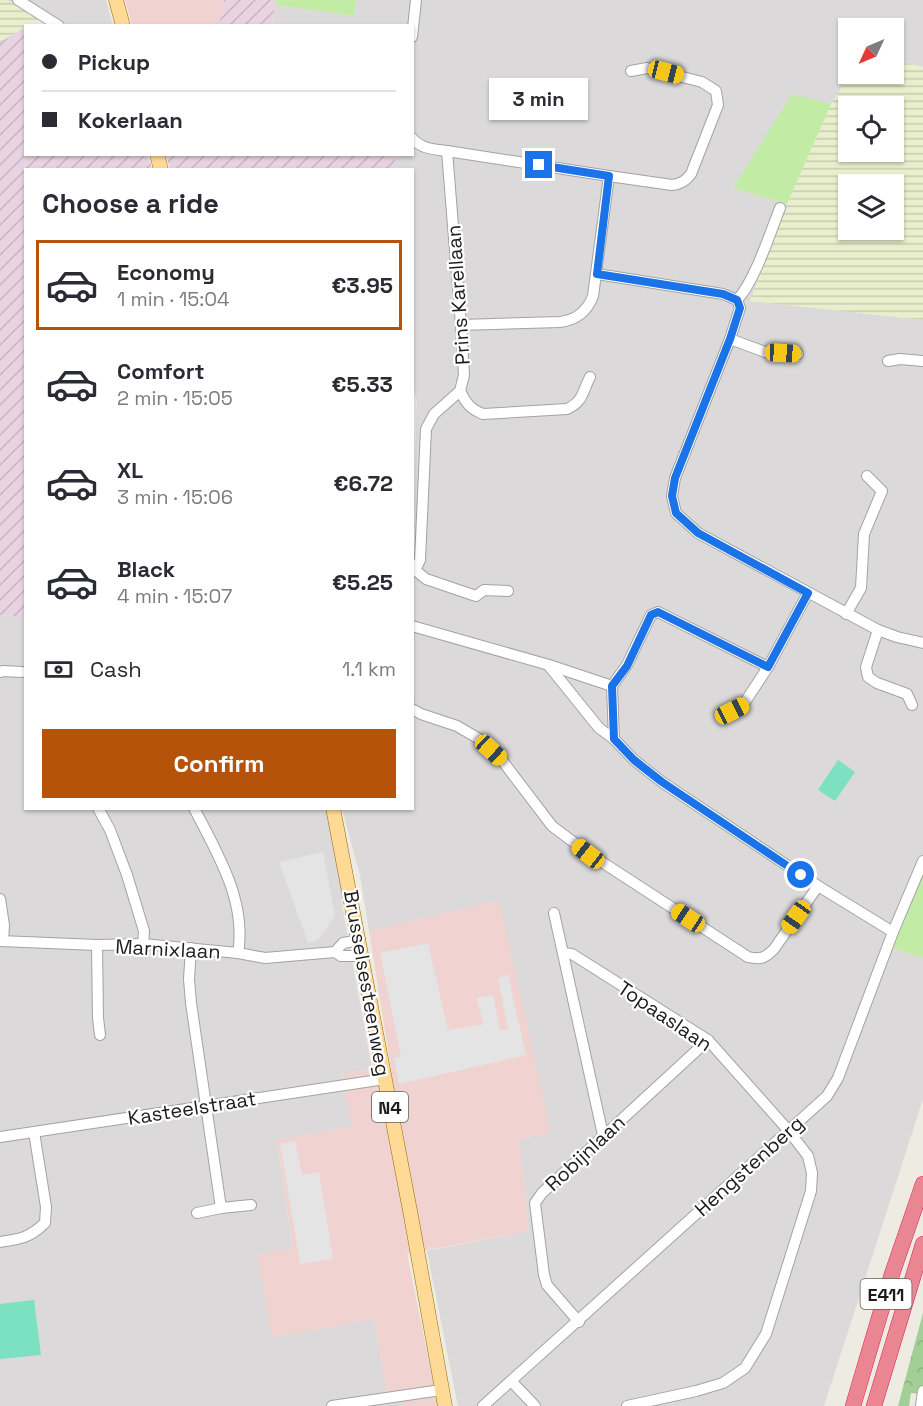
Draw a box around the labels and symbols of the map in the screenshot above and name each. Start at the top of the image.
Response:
north arrow [838,18,904,84]
car [646,59,686,85]
callout: 3 min [490,78,588,120]
route end [525,151,552,178]
street label: Prins Karellaan [440,224,476,366]
car [765,343,801,363]
car [712,695,752,727]
car [472,731,510,769]
car [568,836,608,872]
route start [787,861,814,888]
street label: Brusselsesteenweg [338,888,396,1078]
car [778,897,814,937]
car [668,901,708,935]
street label: Marnixlaan [115,933,221,965]
street label: Topaaslaan [613,975,717,1057]
street label: Kasteelstraat [126,1085,258,1131]
road number: N4 [372,1092,408,1122]
street label: Robijnlaan [540,1109,630,1197]
street label: Hengstenberg [689,1110,809,1222]
road number: E411 [860,1279,912,1309]

